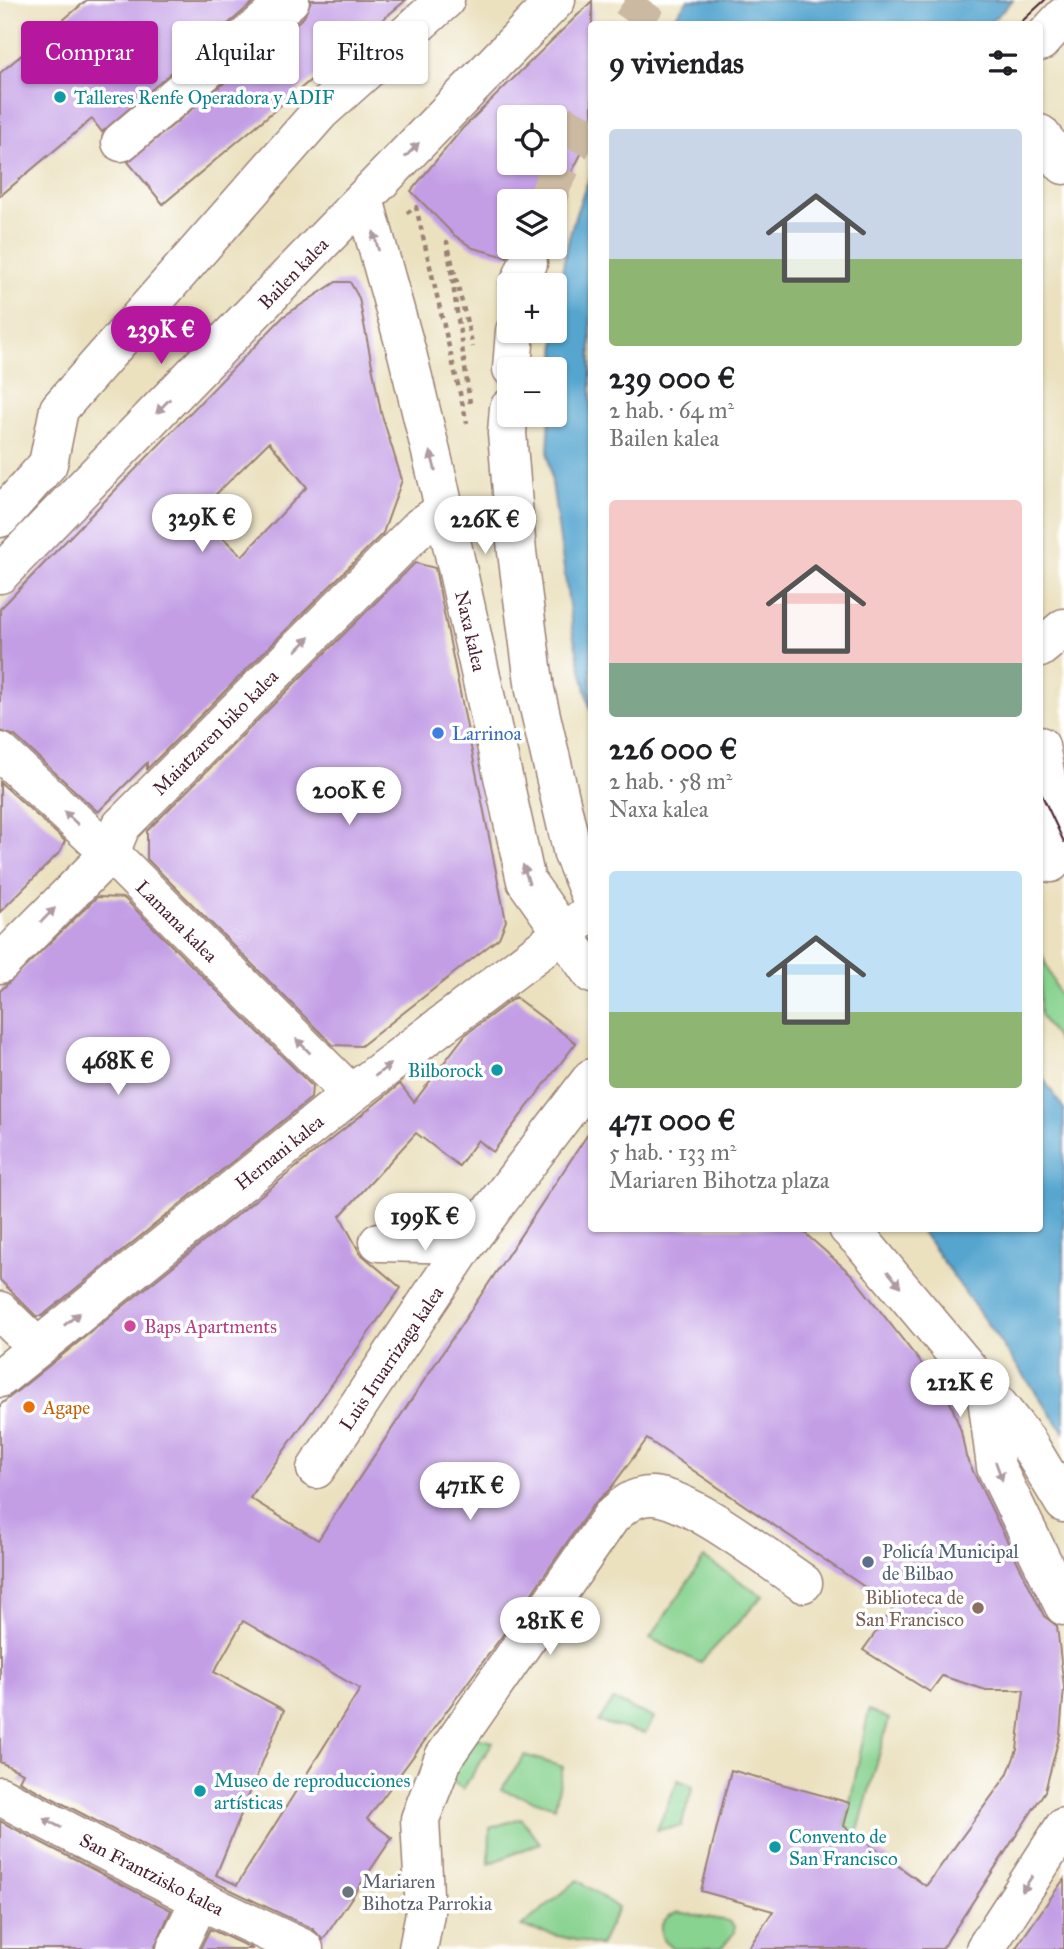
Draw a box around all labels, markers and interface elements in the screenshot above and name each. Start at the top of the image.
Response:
chip: Comprar [21,21,158,84]
chip: Alquilar [172,21,299,84]
chip: Filtros [313,21,428,84]
icon: filters [984,44,1022,82]
text: 9 viviendas [609,45,744,81]
place label: Talleres Renfe Operadora y ADIF [74,86,335,109]
marker: Talleres Renfe Operadora y ADIF [52,89,68,105]
map controls [497,105,567,427]
button: locate [497,105,567,175]
one-way arrow [403,142,419,159]
icon: home [753,175,879,301]
button: layers [497,189,567,259]
one-way arrow [370,231,380,252]
street label: Bailen kalea [253,232,334,314]
button: + [497,273,567,343]
pin: 239K € [104,306,218,366]
text: 239K € [127,315,195,343]
button: − [497,357,567,427]
text: 239 000 € [609,360,735,396]
text: 2 hab. · 64 m² [609,396,734,424]
one-way arrow [155,398,172,415]
text: Bailen kalea [609,424,719,452]
one-way arrow [428,450,439,472]
pin: 329K € [145,494,259,554]
pin: 226K € [428,496,542,556]
text: 329K € [168,503,236,531]
text: 226K € [450,505,520,533]
icon: home [753,546,879,672]
street label: Naxa kalea [450,589,491,675]
one-way arrow [295,636,311,653]
street label: Maiatzaren biko kalea [148,664,284,800]
place label: Larrinoa [452,722,523,745]
marker: Larrinoa [430,725,446,741]
text: 226 000 € [609,731,737,767]
text: 2 hab. · 58 m² [609,767,733,795]
pin: 200K € [292,768,406,827]
text: 200K € [312,776,386,804]
text: Naxa kalea [609,795,708,823]
one-way arrow [63,810,80,826]
one-way arrow [520,864,531,885]
street label: Lamana kalea [131,876,223,968]
one-way arrow [39,908,56,924]
icon: home [753,917,879,1043]
pin: 468K € [61,1038,175,1097]
one-way arrow [295,1038,312,1054]
text: 468K € [82,1046,154,1074]
place label: Bilborock [408,1059,483,1082]
marker: Bilborock [489,1062,505,1078]
one-way arrow [374,1063,392,1077]
text: 471 000 € [609,1102,736,1138]
street label: Hernani kalea [230,1109,329,1195]
text: 5 hab. · 133 m² [609,1138,736,1166]
text: Mariaren Bihotza plaza [609,1166,830,1194]
pin: 199K € [368,1194,482,1253]
text: 199K € [391,1202,459,1230]
one-way arrow [886,1269,901,1287]
street label: Luis Iruarrizaga kalea [335,1281,450,1435]
one-way arrow [62,1312,80,1327]
place label: Baps Apartments [144,1315,277,1338]
marker: Baps Apartments [122,1318,138,1334]
pin: 212K € [903,1360,1017,1419]
text: 212K € [927,1368,994,1396]
place label: Agape [42,1396,90,1420]
marker: Agape [21,1399,37,1415]
one-way arrow [994,1461,1005,1482]
pin: 471K € [413,1462,527,1522]
text: 471K € [436,1471,504,1499]
place label: Policía Municipal de Bilbao [882,1540,1019,1585]
marker: Policía Municipal de Bilbao [860,1554,876,1570]
place label: Biblioteca de San Francisco [855,1586,964,1631]
pin: 281K € [493,1598,607,1657]
marker: Biblioteca de San Francisco [970,1600,986,1616]
text: 281K € [516,1606,584,1634]
place label: Museo de reproducciones artísticas [214,1769,411,1814]
marker: Museo de reproducciones artísticas [192,1783,208,1799]
one-way arrow [42,1818,62,1830]
place label: Convento de San Francisco [789,1825,898,1870]
street label: San Frantzisko kalea [76,1828,228,1921]
marker: Convento de San Francisco [767,1839,783,1855]
place label: Mariaren Bihotza Parrokia [362,1870,493,1915]
one-way arrow [1021,1874,1034,1894]
marker: Mariaren Bihotza Parrokia [340,1884,356,1900]

